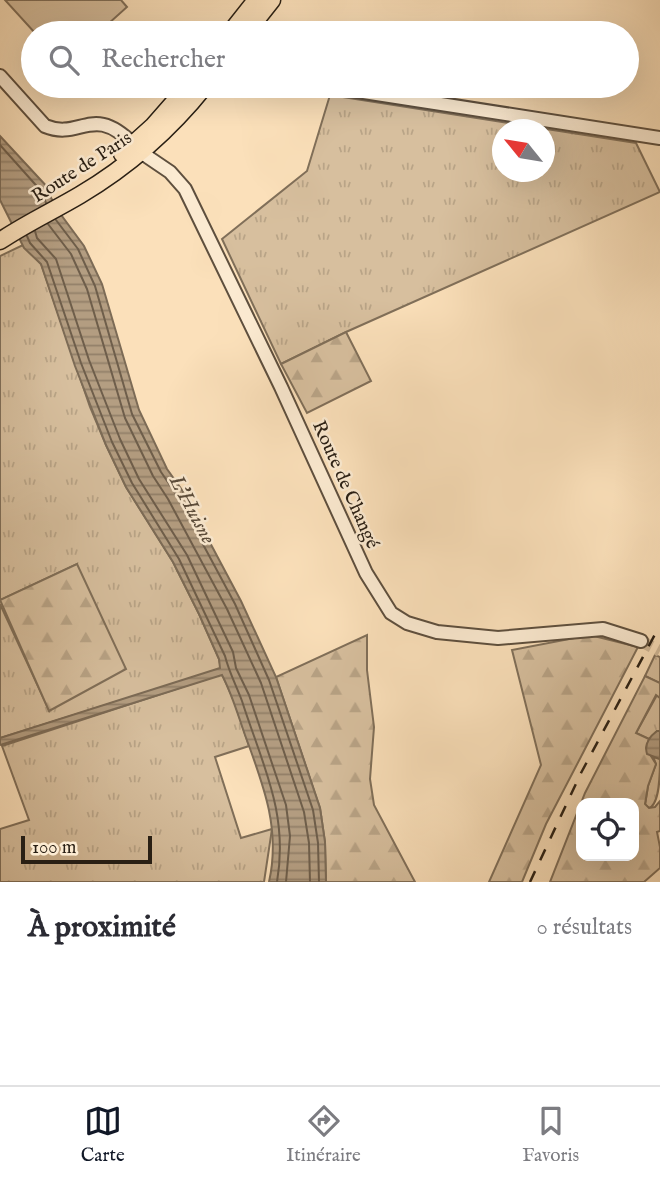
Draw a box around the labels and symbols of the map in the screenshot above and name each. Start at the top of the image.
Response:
north arrow [492,119,555,182]
street label: Route de Paris [28,126,137,209]
street label: Route de Changé [306,417,384,553]
water label: L'Huisne [162,470,221,549]
scale bar [21,833,152,865]

